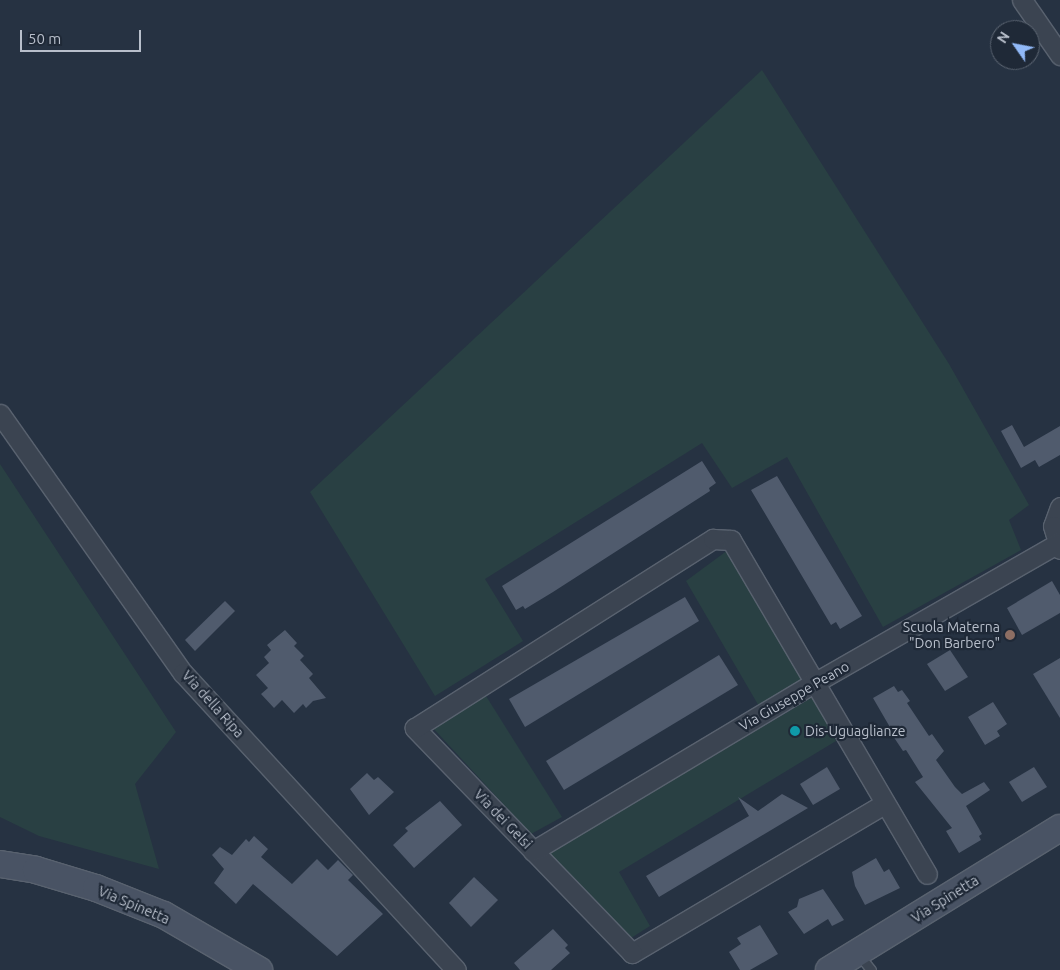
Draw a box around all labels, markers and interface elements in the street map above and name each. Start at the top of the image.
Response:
scale bar [22,20,144,52]
north arrow [990,20,1040,70]
text: N [994,29,1013,46]
text: 50 m [28,30,61,47]
place label: Scuola Materna "Don Barbero" [903,619,1000,652]
marker: Scuola Materna "Don Barbero" [1004,629,1016,641]
street label: Via Giuseppe Peano [736,658,852,734]
street label: Via della Ripa [179,667,247,741]
place label: Dis-Uguaglianze [805,723,906,739]
marker: Dis-Uguaglianze [789,725,801,737]
street label: Via dei Gelsi [471,786,535,852]
street label: Via Spinetta [908,872,982,926]
street label: Via Spinetta [96,882,172,928]

